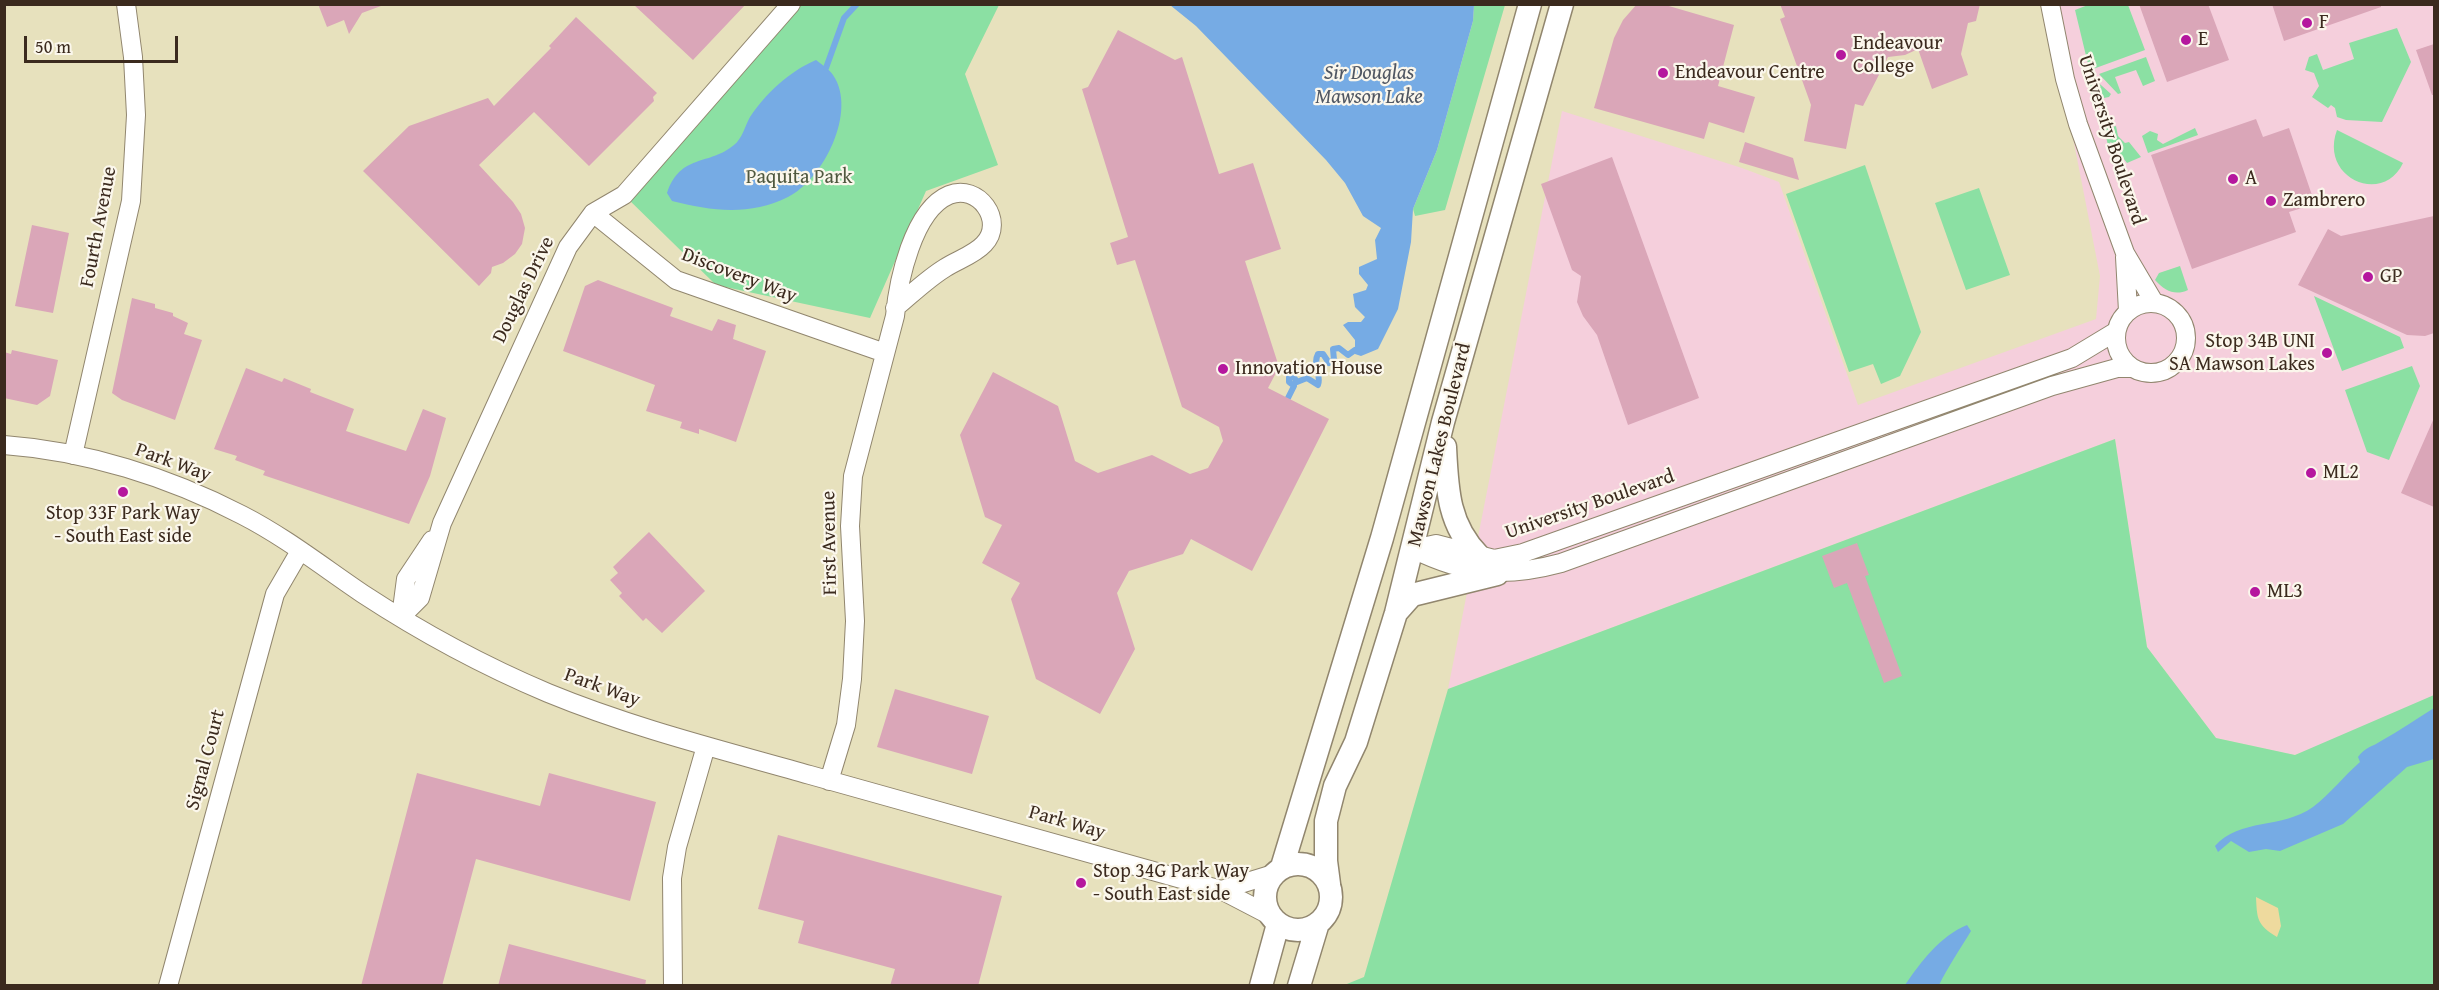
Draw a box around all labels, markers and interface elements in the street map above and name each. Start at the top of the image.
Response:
place label: F [2319,11,2329,35]
marker: F [2300,16,2314,30]
scale bar [27,24,182,62]
place label: E [2198,28,2208,52]
place label: Endeavour College [1853,32,1942,79]
text: 50 m [35,33,71,60]
marker: E [2179,33,2193,47]
marker: Endeavour College [1834,48,1848,62]
street label: University Boulevard [2072,52,2150,228]
water label: Sir Douglas Mawson Lake [1315,61,1423,111]
place label: Endeavour Centre [1675,61,1825,85]
marker: Endeavour Centre [1656,66,1670,80]
street label: Fourth Avenue [76,165,122,289]
park label: Paquita Park [746,166,852,190]
place label: A [2245,167,2257,191]
marker: A [2226,172,2240,186]
place label: Zambrero [2283,189,2365,213]
marker: Zambrero [2264,194,2278,208]
street label: Douglas Drive [488,233,560,347]
street label: Discovery Way [678,243,800,309]
place label: GP [2380,265,2403,289]
marker: GP [2361,270,2375,284]
place label: Stop 34B UNI SA Mawson Lakes [2169,330,2315,377]
street label: Mawson Lakes Boulevard [1403,341,1477,549]
marker: Stop 34B UNI SA Mawson Lakes [2320,346,2334,360]
place label: Innovation House [1235,357,1383,381]
marker: Innovation House [1216,362,1230,376]
street label: Park Way [132,438,214,488]
place label: ML2 [2323,461,2359,485]
street label: University Boulevard [1502,465,1678,545]
marker: ML2 [2304,466,2318,480]
marker: Stop 33F Park Way - South East side [116,485,130,499]
street label: First Avenue [817,491,843,595]
place label: Stop 33F Park Way - South East side [46,502,200,549]
place label: ML3 [2267,580,2303,604]
marker: ML3 [2248,585,2262,599]
street label: Park Way [561,663,643,713]
street label: Signal Court [181,707,231,813]
street label: Park Way [1026,801,1108,845]
place label: Stop 34G Park Way - South East side [1093,860,1249,907]
marker: Stop 34G Park Way - South East side [1074,876,1088,890]

